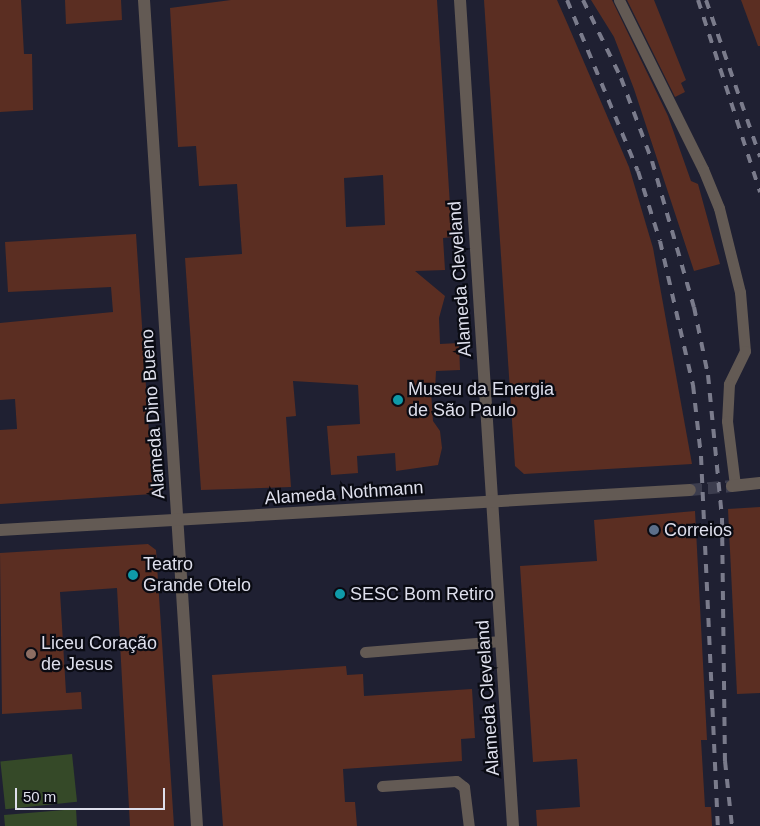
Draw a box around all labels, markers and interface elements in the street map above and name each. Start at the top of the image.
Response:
street label: Alameda Cleveland [444,200,476,358]
street label: Alameda Dino Bueno [136,328,170,500]
place label: Museu da Energia de São Paulo [408,379,554,422]
marker: Museu da Energia de São Paulo [392,394,404,406]
street label: Alameda Nothmann [264,477,424,509]
place label: Correios [664,519,732,541]
marker: Correios [648,524,660,536]
place label: Teatro Grande Otelo [143,554,251,596]
marker: Teatro Grande Otelo [127,569,139,581]
place label: SESC Bom Retiro [350,583,494,605]
marker: SESC Bom Retiro [334,588,346,600]
street label: Alameda Cleveland [472,619,504,777]
place label: Liceu Coração de Jesus [41,633,157,676]
marker: Liceu Coração de Jesus [25,648,37,660]
scale bar [18,778,168,810]
text: 50 m [23,788,56,805]

